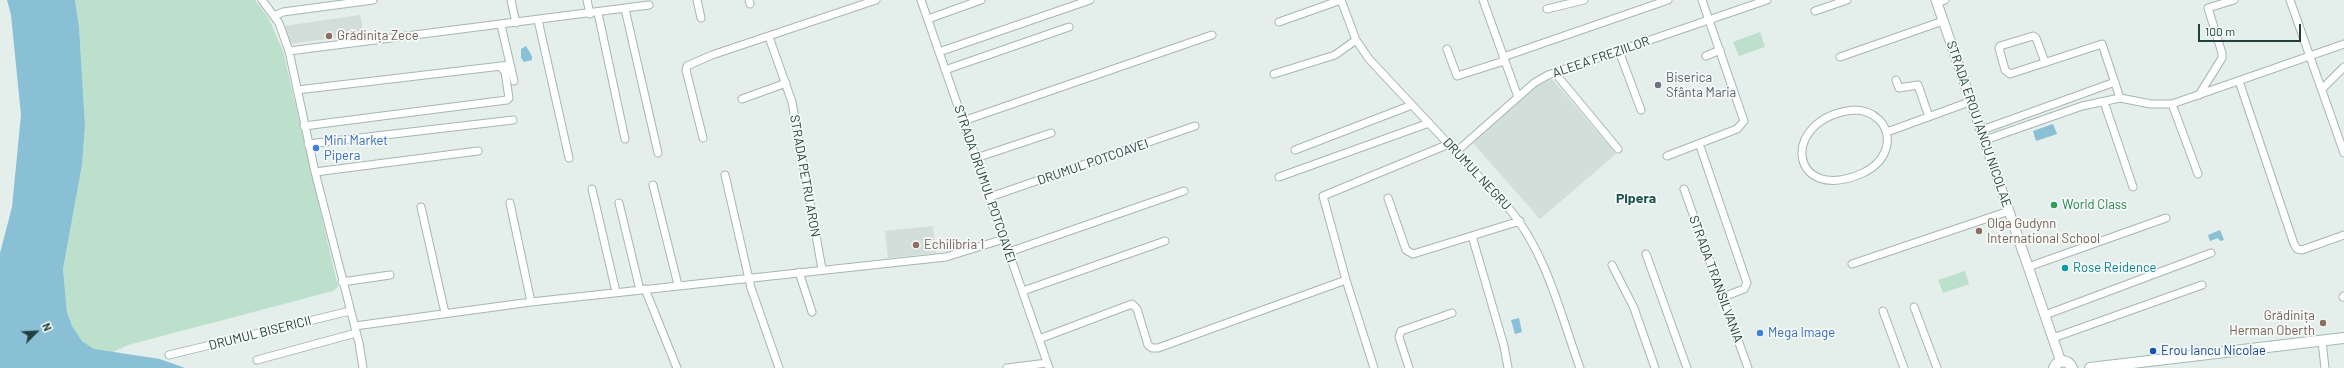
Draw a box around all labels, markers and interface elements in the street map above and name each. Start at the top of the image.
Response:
scale bar [2200,16,2303,42]
text: 100 m [2205,24,2235,38]
place label: Grădinița Zece [337,28,419,44]
marker: Grădinița Zece [324,31,334,41]
street label: ALEEA FREZIILOR [1550,33,1652,81]
street label: STRADA EROU IANCU NICOLAE [1943,39,2015,209]
place label: Biserica Sfânta Maria [1666,70,1736,101]
marker: Biserica Sfânta Maria [1653,80,1663,90]
street label: STRADA DRUMUL POTCOAVEI [951,103,1019,265]
street label: STRADA PETRU ARON [787,114,823,238]
place label: Mini Market Pipera [324,133,388,164]
street label: DRUMUL NEGRU [1440,135,1514,213]
street label: DRUMUL POTCOAVEI [1035,136,1151,188]
marker: Mini Market Pipera [311,143,321,153]
district label: Pipera [1616,190,1656,206]
place label: World Class [2062,197,2127,213]
marker: World Class [2049,200,2059,210]
street label: STRADA TRANSILVANIA [1686,213,1746,345]
place label: Olga Gudynn International School [1987,216,2100,247]
marker: Olga Gudynn International School [1974,226,1984,236]
place label: Echilibria 1 [924,237,984,253]
marker: Echilibria 1 [911,240,921,250]
place label: Rose Reidence [2073,260,2157,276]
marker: Rose Reidence [2060,263,2070,273]
place label: Grădinița Herman Oberth [2229,308,2315,339]
north arrow [16,312,56,352]
street label: DRUMUL BISERICII [207,313,313,353]
marker: Grădinița Herman Oberth [2318,318,2328,328]
text: N [40,321,55,333]
place label: Mega Image [1768,325,1835,341]
marker: Mega Image [1755,328,1765,338]
place label: Erou Iancu Nicolae [2161,343,2266,359]
marker: Erou Iancu Nicolae [2148,346,2158,356]

